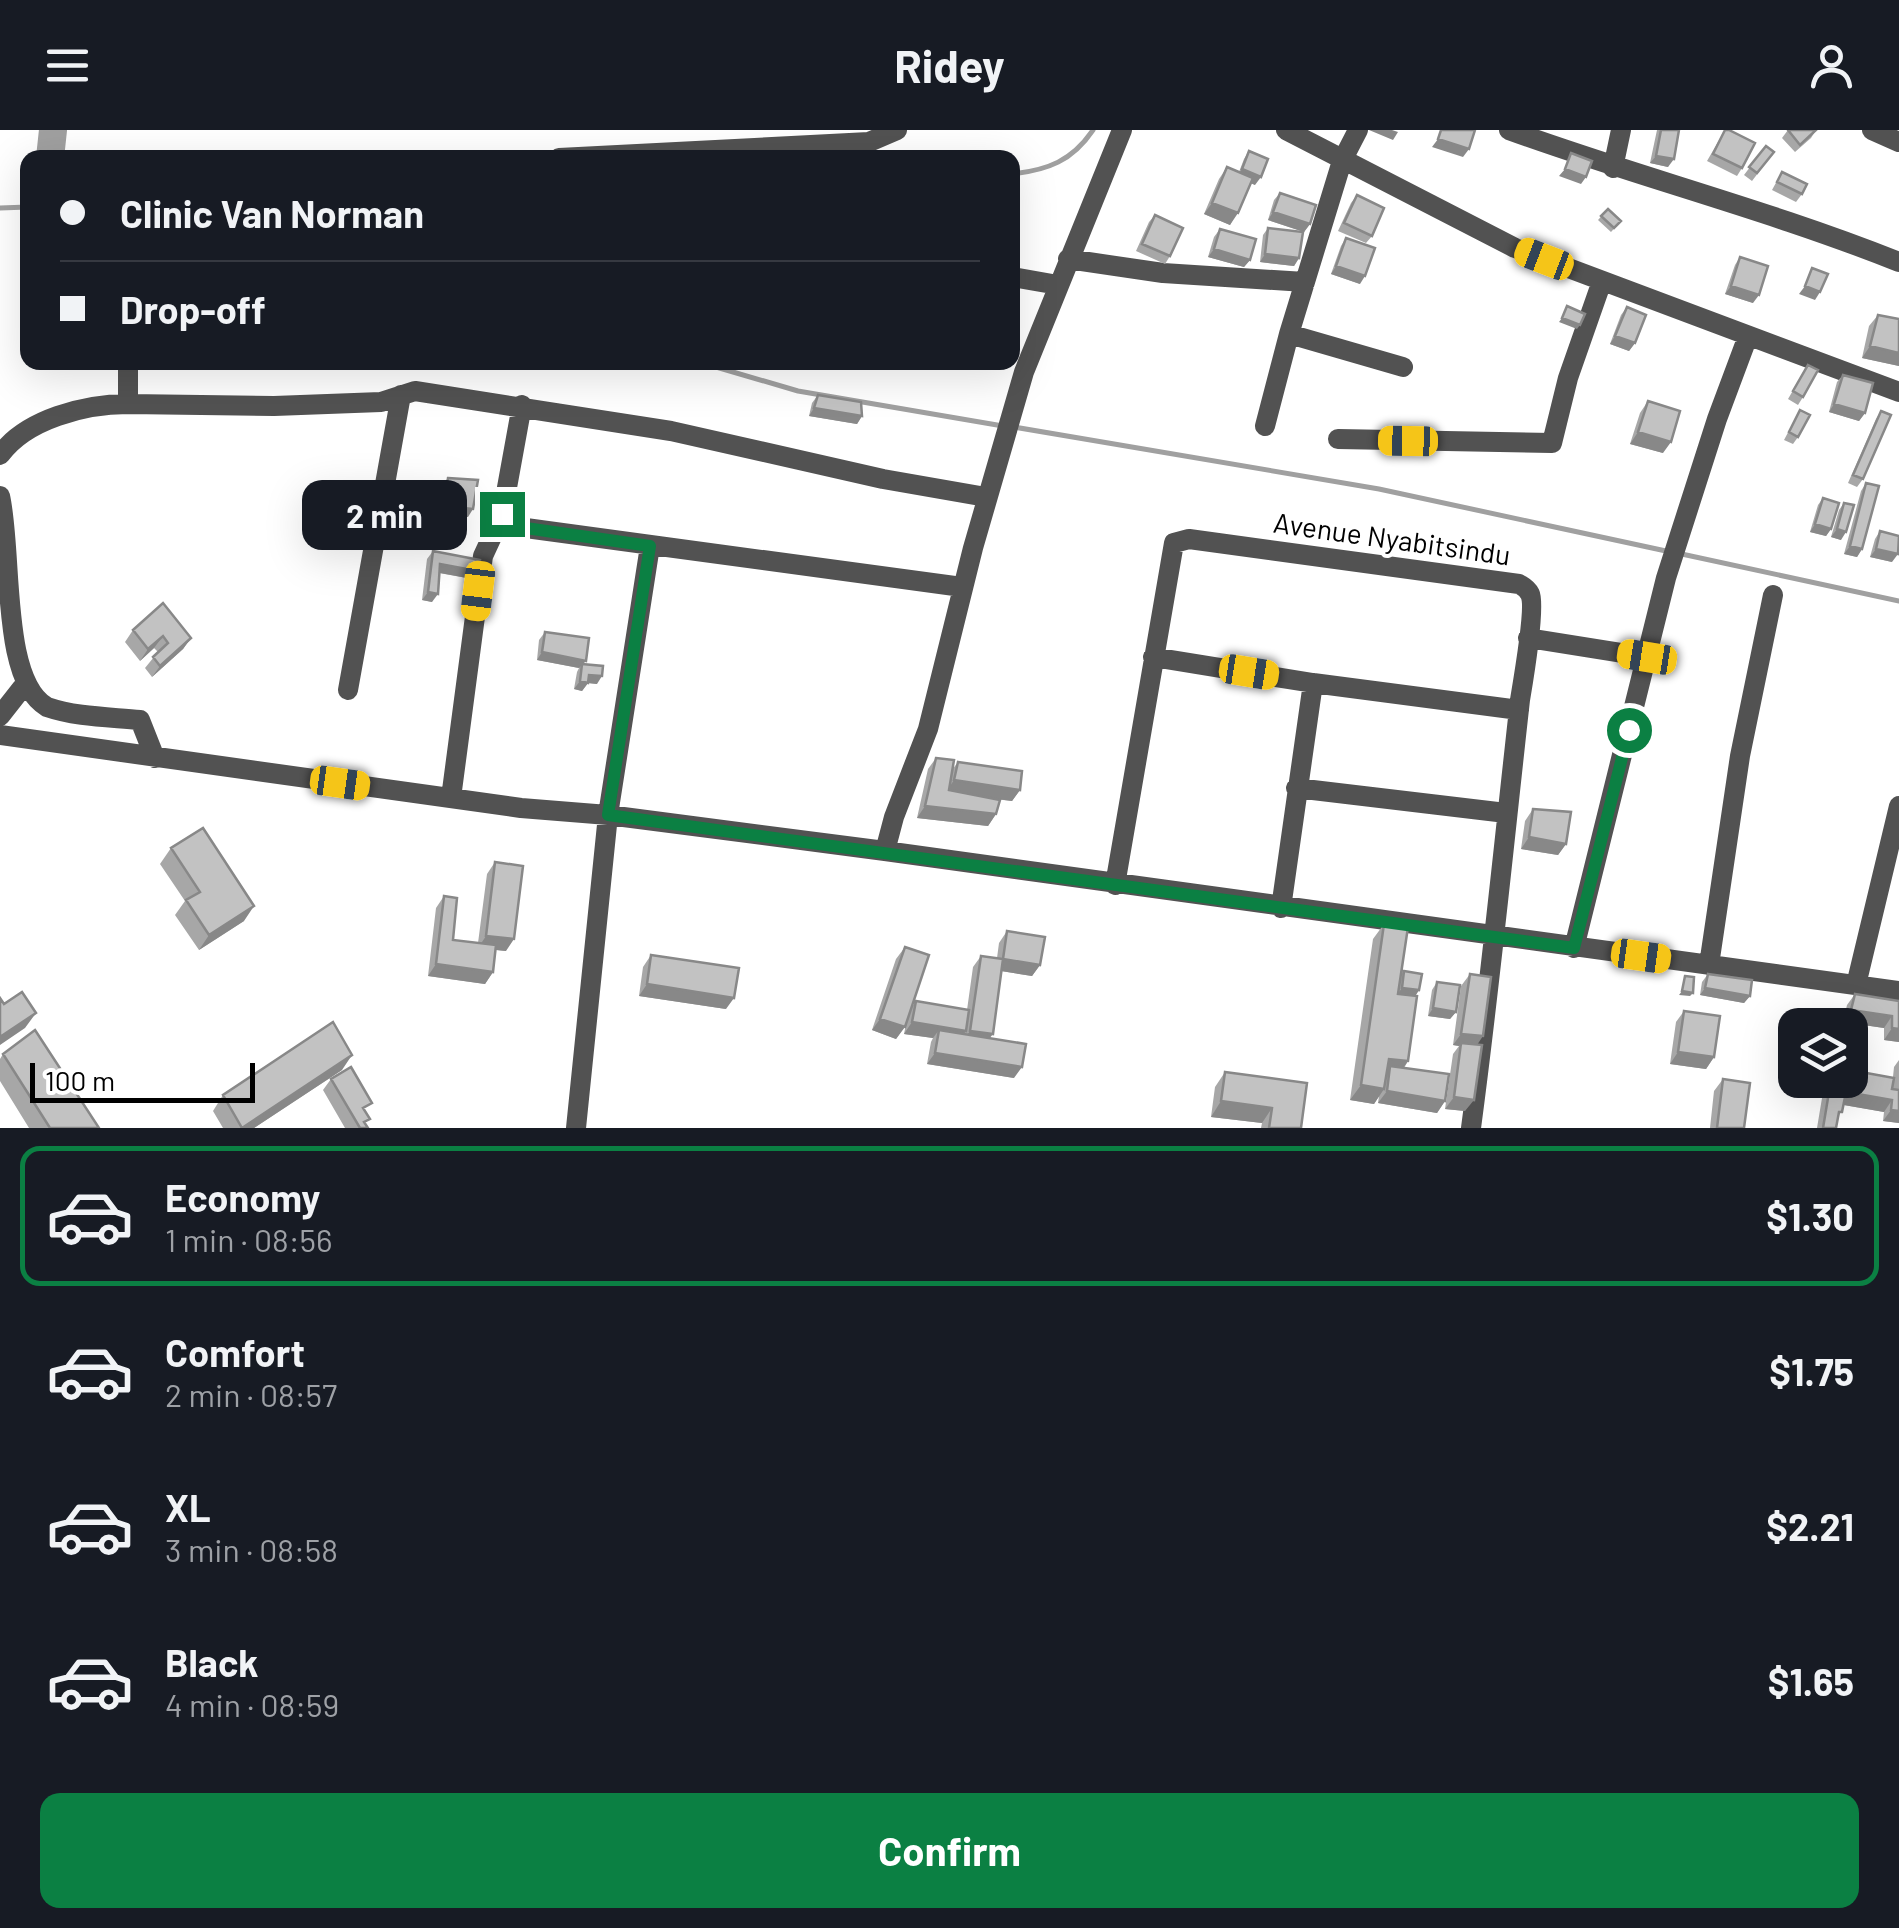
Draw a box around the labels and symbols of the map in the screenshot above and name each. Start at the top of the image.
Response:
car [1511,234,1577,284]
car [1378,425,1438,457]
callout: 2 min [302,479,467,549]
route end [480,492,525,537]
street label: Avenue Nyabitsindu [1272,505,1513,571]
car [459,559,497,623]
car [1615,637,1679,677]
car [1217,652,1281,692]
route start [1607,708,1652,753]
car [308,764,372,802]
car [1609,937,1673,975]
scale bar [30,1058,255,1103]

